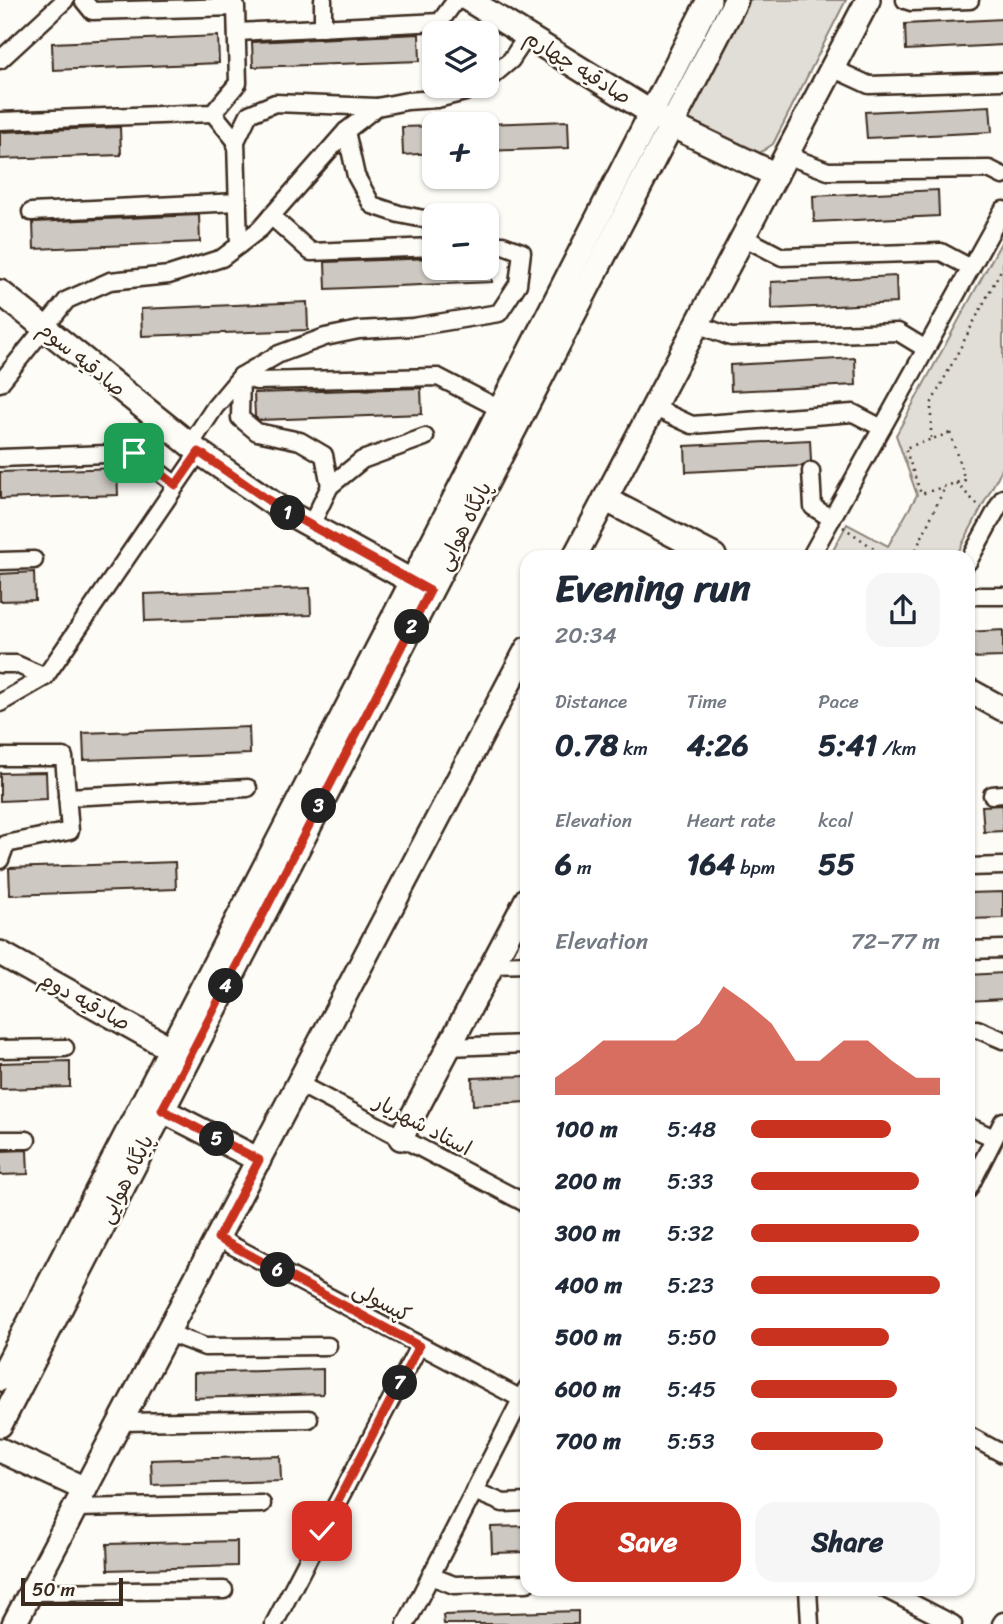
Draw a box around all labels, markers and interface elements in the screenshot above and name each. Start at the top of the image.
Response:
street label: صادقیه چهارم [517,19,639,115]
map controls [422,21,499,280]
button: layers [422,21,499,98]
button: + [422,112,499,189]
button: − [422,203,499,280]
street label: صادقیه سوم [29,311,135,407]
pin [104,423,164,483]
icon: arrive [115,434,153,472]
street label: پایگاه هوایی [425,474,503,578]
pin: 1 [270,496,306,530]
text: 1 [283,496,292,529]
text: Evening run [555,555,751,622]
button: share [866,573,940,647]
pin: 2 [394,610,430,644]
text: 2 [406,610,417,643]
text: 20:34 [555,615,617,656]
text: Distance [555,685,627,718]
text: Time [687,685,727,718]
text: Pace [818,685,859,718]
text: 0.78 [555,718,618,772]
text: 4:26 [687,718,749,772]
text: 5:41 [818,718,877,772]
text: km [618,732,648,765]
text: /km [877,732,916,765]
pin: 3 [302,788,336,824]
text: 3 [313,789,324,822]
text: Elevation [555,804,632,837]
text: Heart rate [687,804,776,837]
text: kcal [818,804,853,837]
text: 6 [555,837,572,891]
text: 164 [687,837,735,891]
text: 55 [818,837,855,891]
text: m [572,851,592,884]
text: bpm [735,851,775,884]
text: Elevation [555,921,648,962]
text: 72–77 m [851,921,940,962]
street label: صادقیه دوم [32,960,138,1042]
pin: 4 [208,968,244,1004]
text: 4 [220,969,231,1002]
street label: استاد شهریار [365,1082,479,1167]
text: 100 m [555,1109,618,1150]
text: 5:48 [667,1109,716,1150]
pin: 5 [200,1122,234,1156]
text: 5 [211,1122,222,1155]
street label: پایگاه هوایی [87,1127,165,1231]
text: 200 m [555,1161,621,1202]
text: 5:33 [667,1161,713,1202]
text: 300 m [555,1213,620,1254]
text: 5:32 [667,1213,714,1254]
pin: 6 [260,1252,296,1288]
text: 6 [272,1253,283,1286]
text: 400 m [555,1265,622,1306]
text: 5:23 [667,1265,714,1306]
street label: کپسولی [346,1271,418,1333]
text: 500 m [555,1317,622,1358]
text: 5:50 [667,1317,717,1358]
pin: 7 [382,1366,418,1400]
text: 7 [394,1366,405,1399]
text: 600 m [555,1369,621,1410]
text: 5:45 [667,1369,716,1410]
text: 700 m [555,1421,621,1462]
text: 5:53 [667,1421,715,1462]
pin [292,1501,352,1561]
button: Save [555,1502,741,1582]
button: Share [755,1502,940,1582]
icon: check [303,1512,341,1550]
text: 50 m [32,1573,75,1606]
scale bar [21,1575,122,1607]

